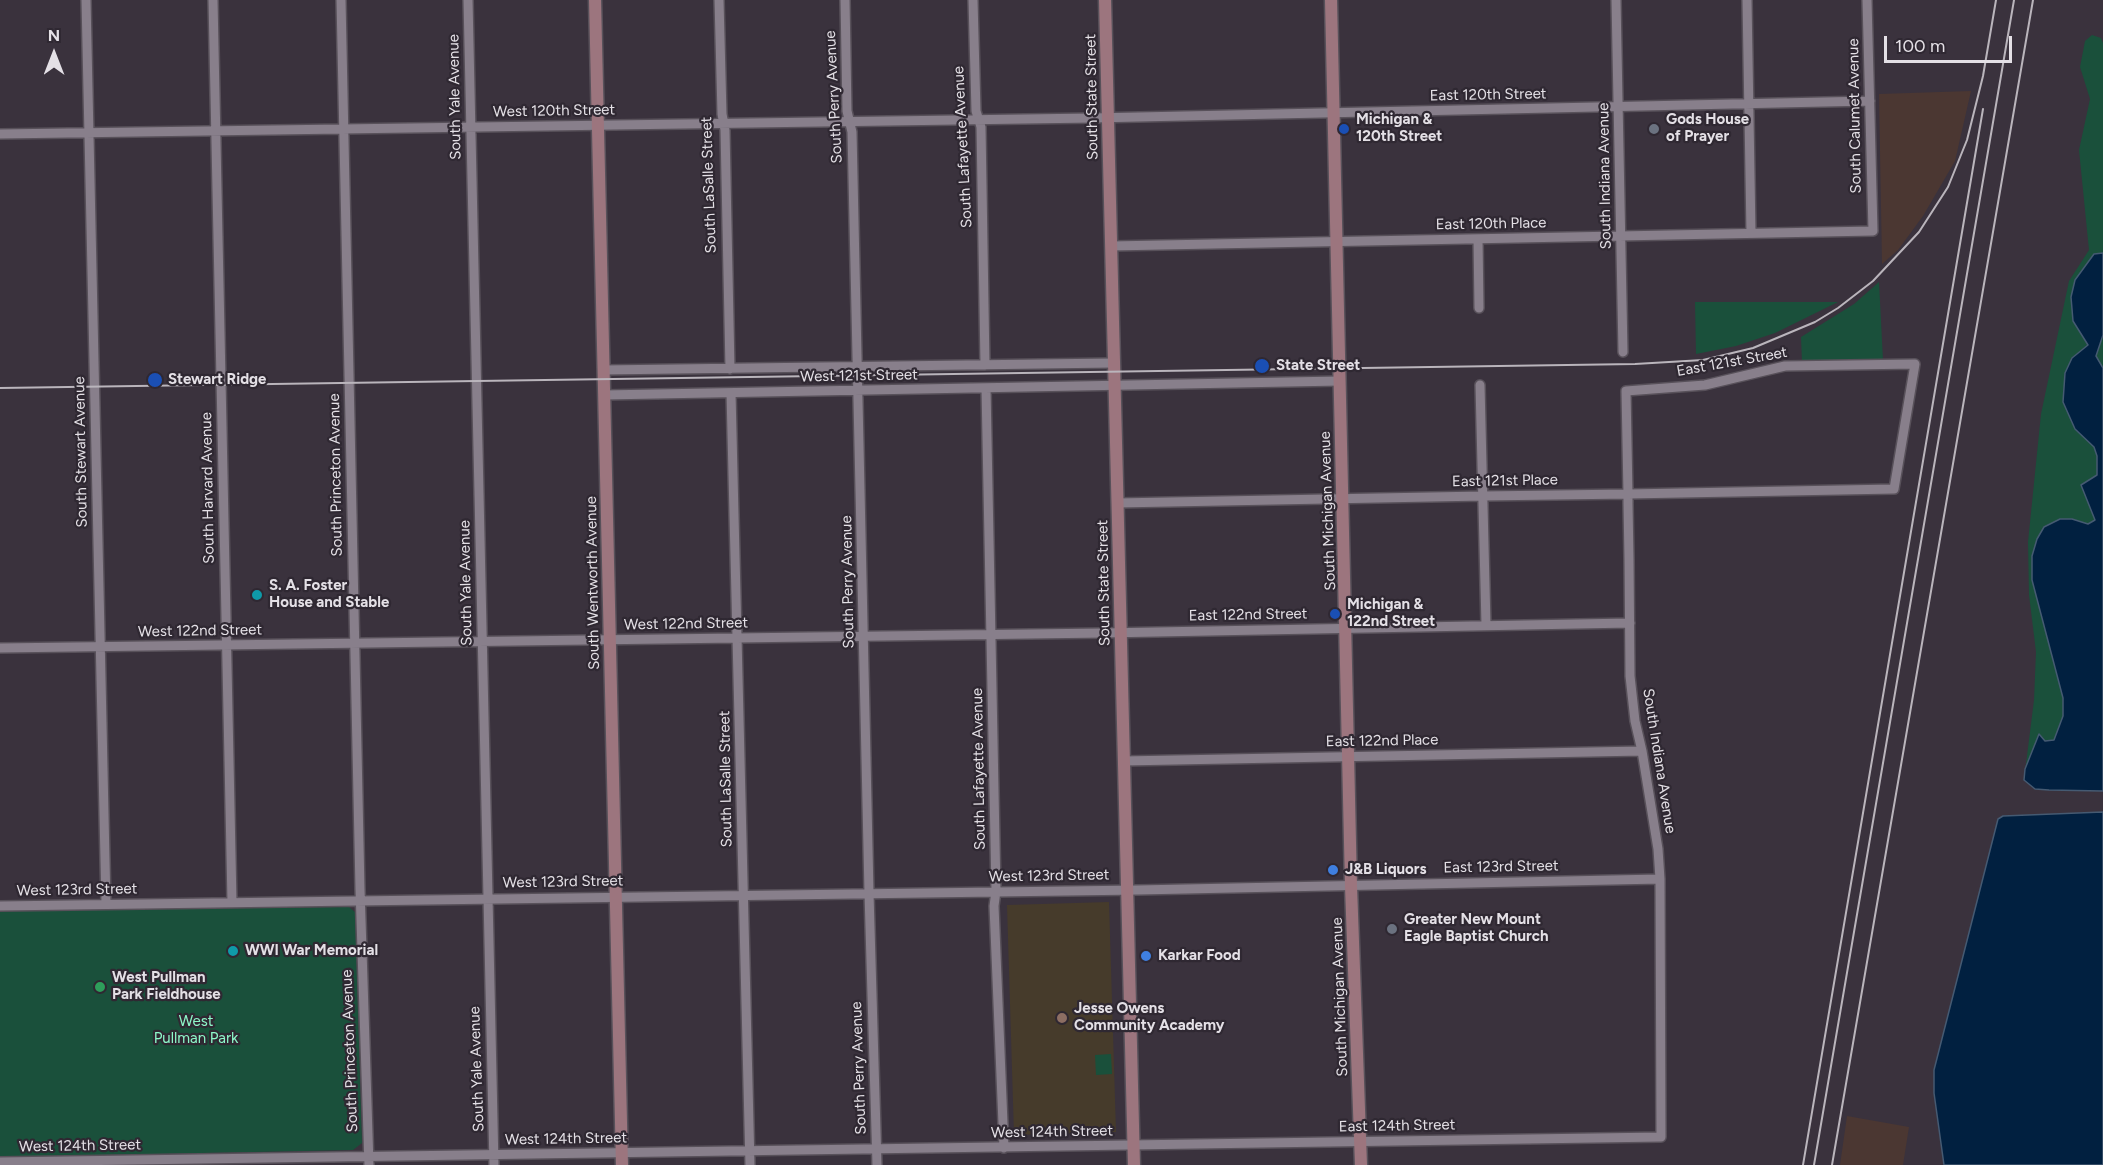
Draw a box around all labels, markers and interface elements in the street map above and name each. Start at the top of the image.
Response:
north arrow [24,24,84,84]
scale bar [1887,24,2014,62]
text: N [48,26,60,45]
street label: South Perry Avenue [822,30,846,164]
street label: South Yale Avenue [445,34,465,160]
street label: South State Street [1082,34,1102,160]
text: 100 m [1895,35,1945,57]
street label: South Calumet Avenue [1845,38,1865,194]
street label: South Lafayette Avenue [950,65,976,229]
street label: East 120th Street [1429,85,1547,105]
street label: West 120th Street [493,101,615,121]
street label: South Indiana Avenue [1595,102,1615,250]
place label: Michigan & 120th Street [1356,111,1442,146]
place label: Gods House of Prayer [1666,111,1749,146]
street label: South LaSalle Street [698,116,720,254]
marker: Michigan & 120th Street [1337,122,1351,136]
marker: Gods House of Prayer [1647,122,1661,136]
street label: East 120th Place [1435,214,1547,234]
street label: East 121st Street [1675,343,1789,381]
marker: State Street [1253,357,1271,375]
place label: State Street [1276,357,1360,375]
street label: West 121st Street [800,366,918,386]
marker: Stewart Ridge [146,371,164,389]
place label: Stewart Ridge [168,371,266,389]
street label: South Stewart Avenue [71,376,91,528]
street label: South Princeton Avenue [326,393,346,557]
street label: South Harvard Avenue [198,412,218,564]
street label: South Michigan Avenue [1316,431,1340,591]
street label: East 121st Place [1452,471,1558,491]
street label: South Wentworth Avenue [582,496,604,670]
street label: South Perry Avenue [838,515,858,649]
street label: South Yale Avenue [456,520,476,646]
street label: South State Street [1094,520,1114,646]
place label: S. A. Foster House and Stable [269,577,389,612]
marker: S. A. Foster House and Stable [250,588,264,602]
place label: Michigan & 122nd Street [1347,596,1435,631]
street label: East 122nd Street [1188,605,1308,625]
marker: Michigan & 122nd Street [1328,607,1342,621]
street label: West 122nd Street [624,614,748,634]
street label: West 122nd Street [138,621,262,641]
street label: South Indiana Avenue [1639,687,1679,835]
street label: South Lafayette Avenue [969,688,989,850]
street label: South LaSalle Street [716,710,736,848]
street label: East 122nd Place [1326,731,1438,751]
street label: East 123rd Street [1443,857,1559,877]
place label: J&B Liquors [1345,861,1427,879]
marker: J&B Liquors [1326,863,1340,877]
street label: West 123rd Street [989,866,1109,886]
street label: West 123rd Street [503,872,623,892]
street label: West 123rd Street [17,880,137,900]
place label: Greater New Mount Eagle Baptist Church [1404,911,1549,946]
street label: South Michigan Avenue [1328,917,1352,1077]
marker: Greater New Mount Eagle Baptist Church [1385,922,1399,936]
place label: WWI War Memorial [245,942,378,960]
marker: WWI War Memorial [226,944,240,958]
place label: Karkar Food [1158,947,1241,965]
marker: Karkar Food [1139,949,1153,963]
place label: West Pullman Park Fieldhouse [112,969,220,1004]
street label: South Princeton Avenue [338,969,362,1133]
marker: West Pullman Park Fieldhouse [93,980,107,994]
place label: Jesse Owens Community Academy [1074,1000,1224,1035]
street label: South Perry Avenue [848,1001,870,1135]
street label: South Yale Avenue [466,1006,488,1132]
marker: Jesse Owens Community Academy [1055,1011,1069,1025]
park label: West Pullman Park [154,1013,238,1048]
street label: East 124th Street [1339,1116,1455,1136]
street label: West 124th Street [991,1122,1113,1142]
street label: West 124th Street [505,1129,627,1149]
street label: West 124th Street [19,1136,141,1156]

